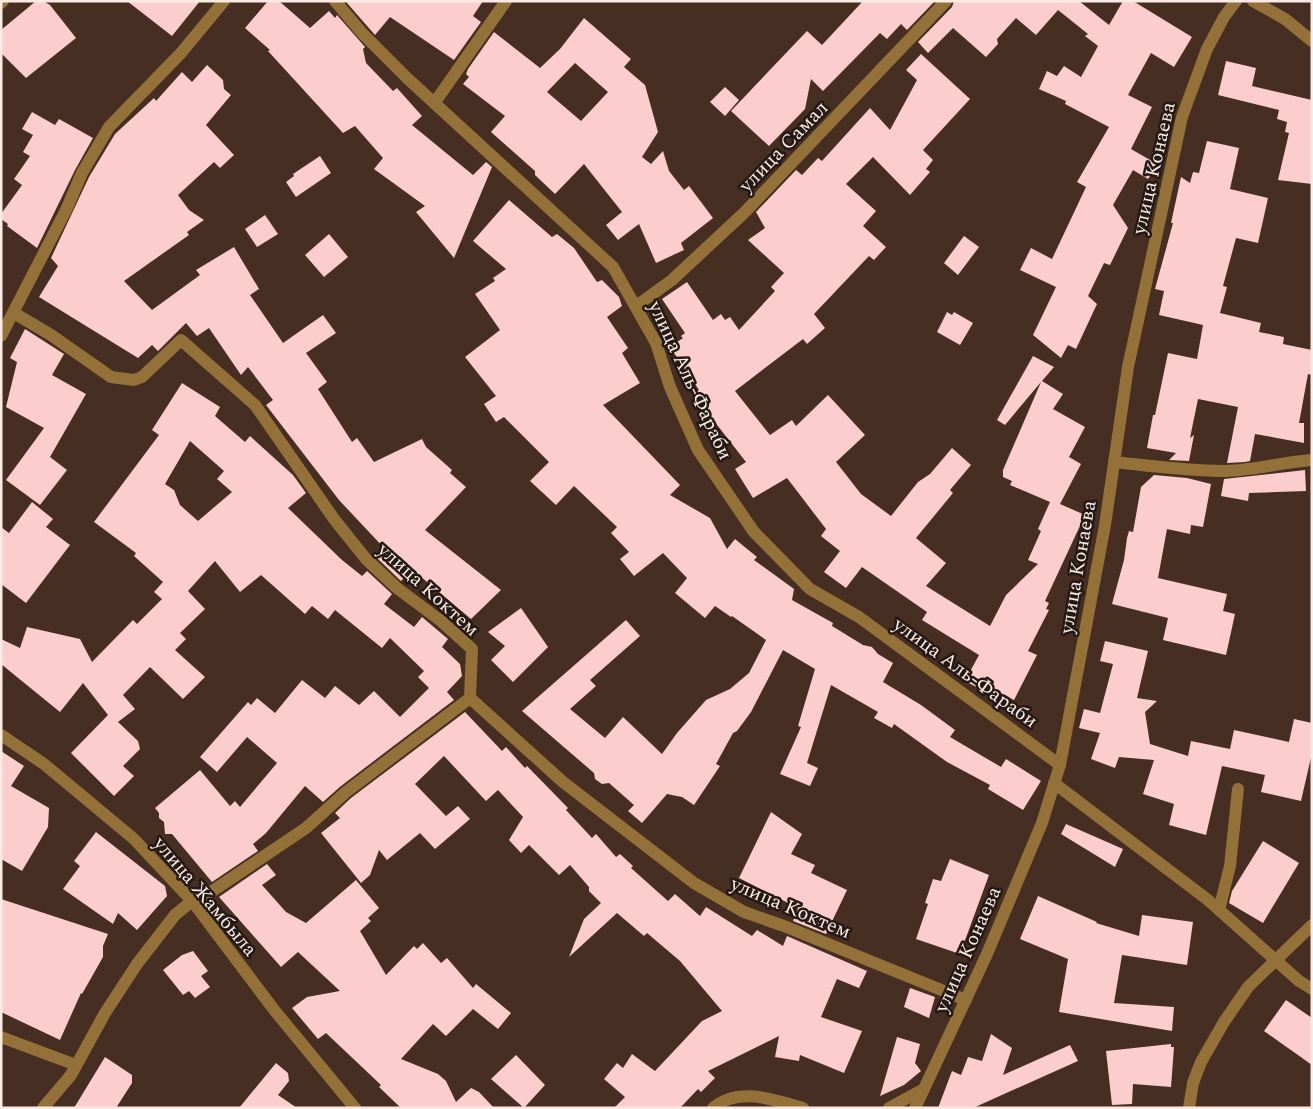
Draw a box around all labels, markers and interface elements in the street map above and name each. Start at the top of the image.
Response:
street label: улица Самал [731,94,835,200]
street label: улица Конаева [1124,99,1184,239]
street label: улица Аль-Фараби [640,295,740,465]
street label: улица Конаева [1051,498,1105,637]
street label: улица Коктем [370,535,486,644]
street label: улица Аль-Фараби [886,609,1044,736]
street label: улица Жамбыла [145,829,265,963]
street label: улица Коктем [725,869,856,947]
street label: улица Конаева [926,881,1009,1018]

